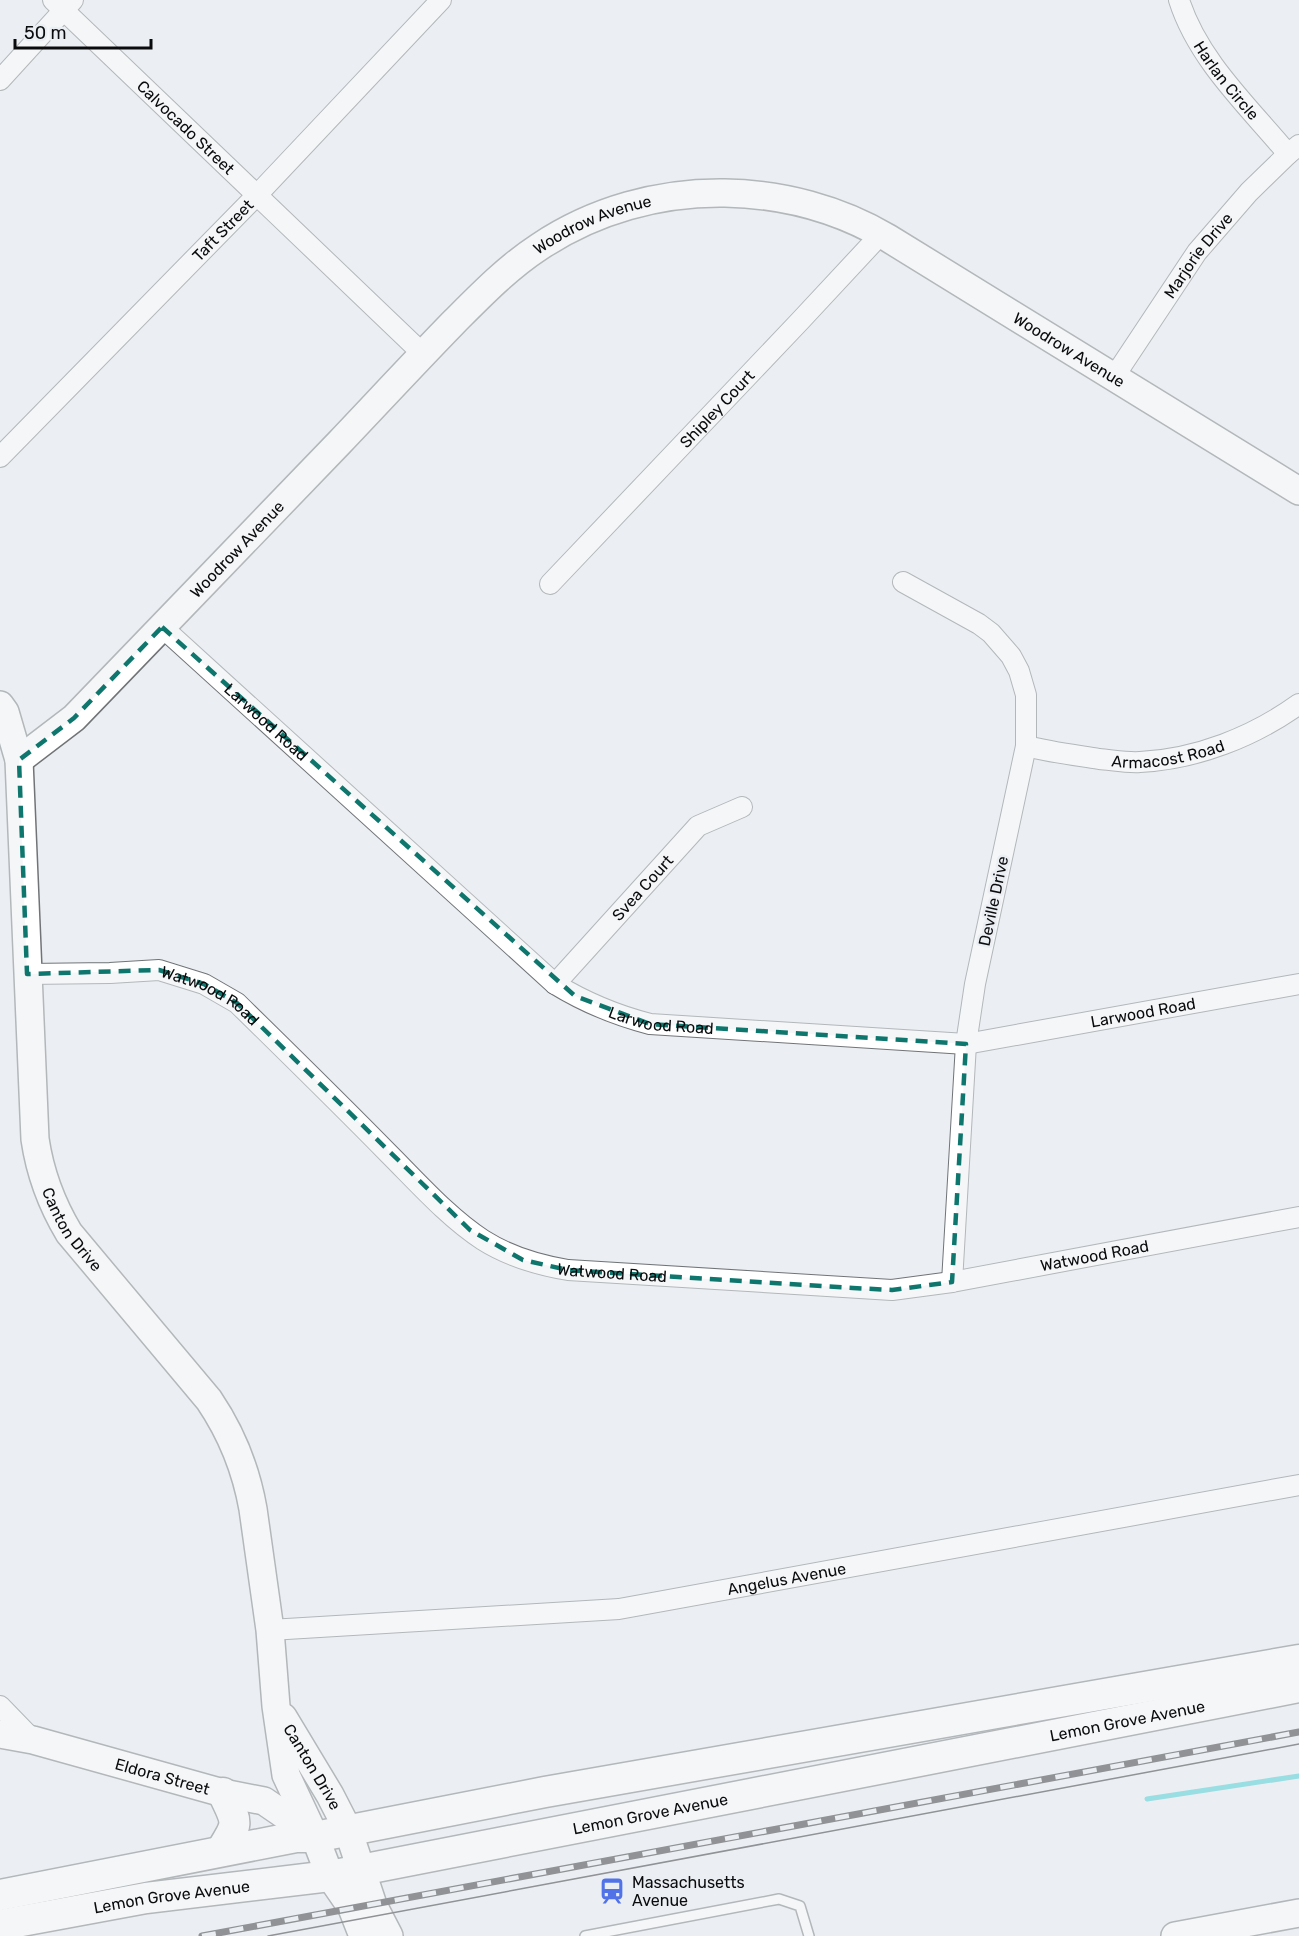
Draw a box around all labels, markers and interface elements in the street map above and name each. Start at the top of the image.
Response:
scale bar [15,12,152,50]
text: 50 m [24,22,67,44]
street label: Harlan Circle [1190,38,1263,124]
street label: Calvocado Street [133,77,238,179]
street label: Woodrow Avenue [530,191,653,258]
street label: Taft Street [189,195,258,265]
street label: Marjorie Drive [1160,209,1237,302]
street label: Woodrow Avenue [1010,309,1128,391]
street label: Shipley Court [676,366,758,452]
street label: Woodrow Avenue [186,497,288,602]
street label: Larwood Road [220,679,312,765]
street label: Armacost Road [1110,736,1227,772]
street label: Svea Court [608,851,677,925]
street label: Deville Drive [975,854,1012,948]
street label: Watwood Road [159,962,263,1029]
street label: Larwood Road [1089,994,1197,1031]
street label: Larwood Road [606,1003,714,1038]
street label: Canton Drive [38,1185,106,1275]
street label: Watwood Road [1039,1236,1150,1275]
street label: Watwood Road [555,1259,667,1286]
street label: Angelus Avenue [726,1559,848,1599]
street label: Lemon Grove Avenue [1048,1697,1207,1745]
street label: Canton Drive [279,1721,345,1813]
street label: Eldora Street [113,1754,212,1799]
street label: Lemon Grove Avenue [571,1790,730,1838]
place label: Massachusetts Avenue [632,1873,745,1910]
station icon: Massachusetts Avenue [597,1876,627,1906]
street label: Lemon Grove Avenue [92,1877,251,1918]

